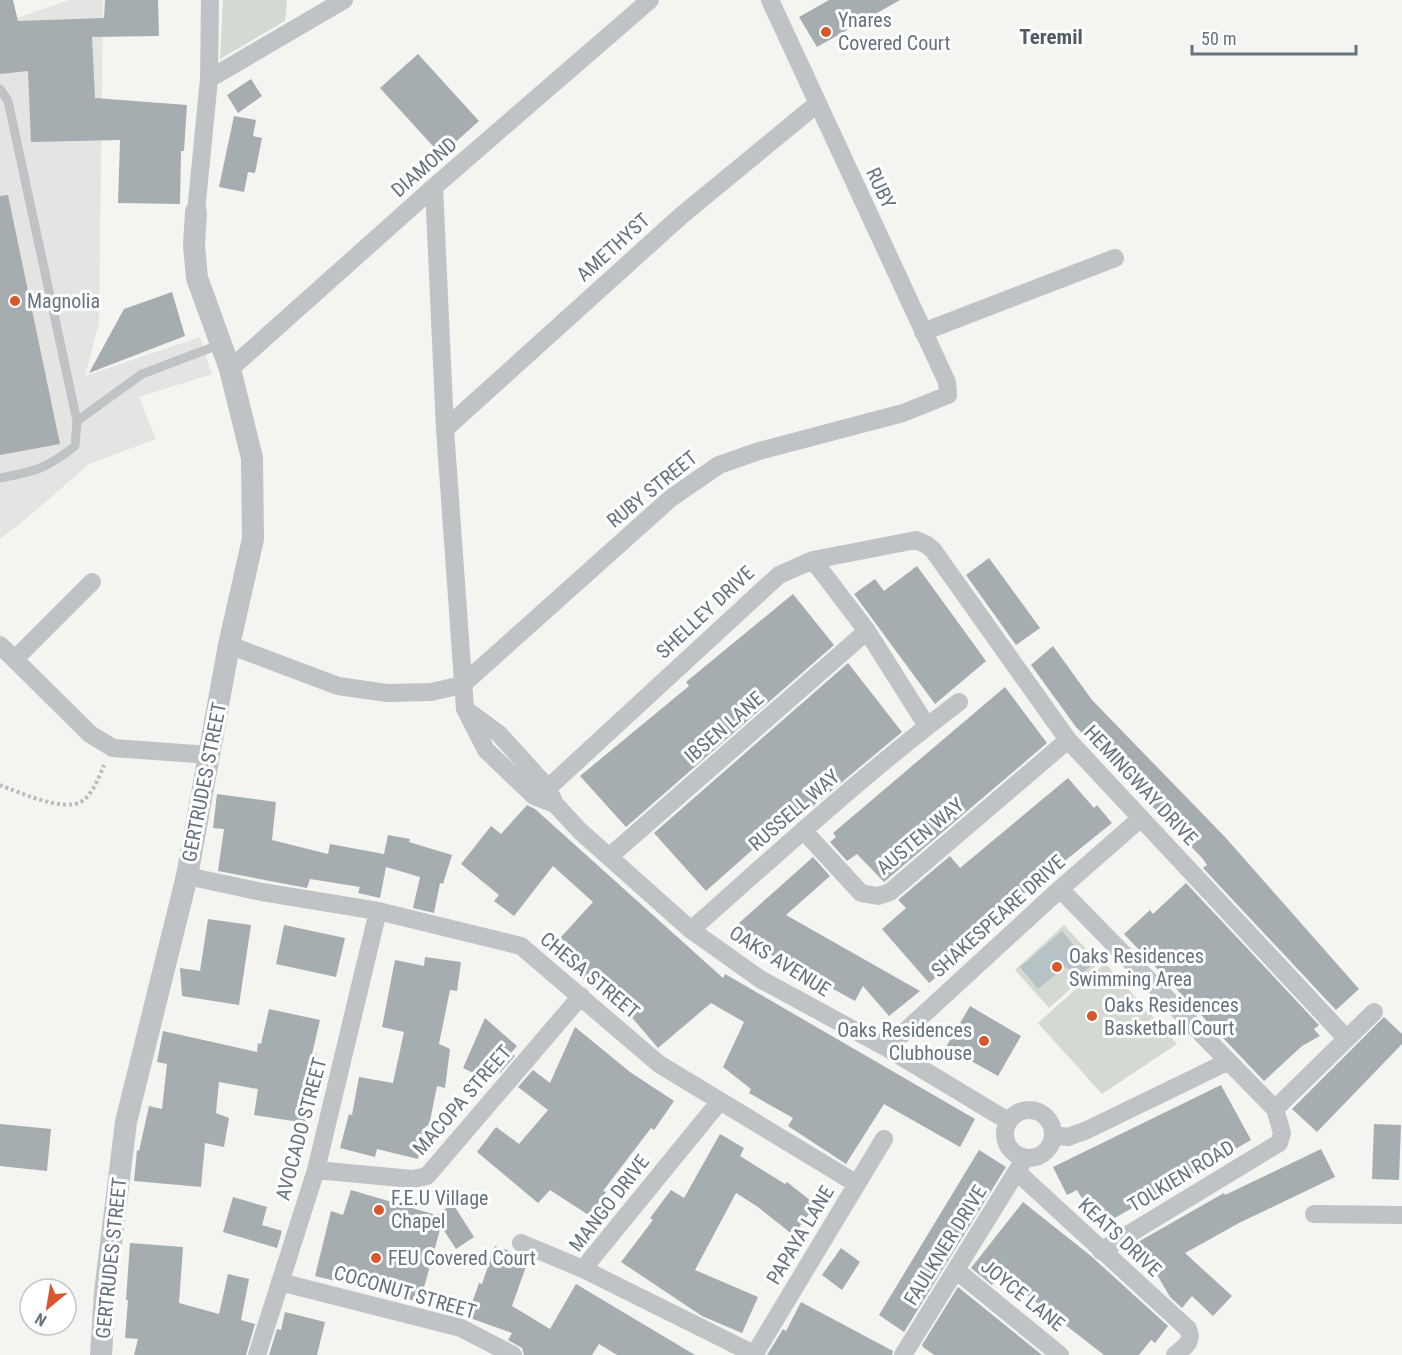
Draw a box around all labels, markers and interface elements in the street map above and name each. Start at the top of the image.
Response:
place label: Ynares Covered Court [838,8,950,55]
scale bar [1192,18,1356,56]
marker: Ynares Covered Court [819,25,833,39]
district label: Teremil [1019,25,1083,49]
text: 50 m [1201,28,1236,49]
street label: DIAMOND [386,132,462,202]
street label: RUBY [861,164,901,213]
street label: AMETHYST [571,208,655,286]
place label: Magnolia [27,289,100,313]
marker: Magnolia [8,294,22,308]
street label: RUBY STREET [602,445,702,533]
street label: SHELLEY DRIVE [651,561,759,663]
street label: IBSEN LANE [680,686,768,768]
street label: GERTRUDES STREET [177,700,231,864]
street label: HEMINGWAY DRIVE [1079,720,1203,850]
street label: RUSSELL WAY [744,764,845,856]
street label: AUSTEN WAY [872,792,969,879]
street label: SHAKESPEARE DRIVE [926,850,1070,982]
street label: OAKS AVENUE [725,920,835,1002]
street label: CHESA STREET [536,927,644,1023]
place label: Oaks Residences Swimming Area [1069,944,1204,991]
marker: Oaks Residences Swimming Area [1050,960,1064,974]
place label: Oaks Residences Basketball Court [1104,993,1239,1040]
marker: Oaks Residences Basketball Court [1085,1009,1099,1023]
place label: Oaks Residences Clubhouse [837,1018,972,1065]
marker: Oaks Residences Clubhouse [977,1034,991,1048]
street label: MACOPA STREET [408,1040,516,1160]
street label: AVOCADO STREET [270,1055,332,1203]
street label: TOLKIEN ROAD [1123,1135,1239,1217]
street label: MANGO DRIVE [564,1150,654,1256]
street label: GERTRUDES STREET [91,1176,131,1340]
street label: PAPAYA LANE [761,1181,839,1289]
street label: FAULKNER DRIVE [899,1181,991,1309]
place label: F.E.U Village Chapel [391,1186,488,1233]
street label: KEATS DRIVE [1074,1193,1166,1281]
marker: F.E.U Village Chapel [372,1203,386,1217]
place label: FEU Covered Court [388,1246,536,1270]
marker: FEU Covered Court [369,1251,383,1265]
street label: JOYCE LANE [976,1254,1070,1336]
street label: COCONUT STREET [331,1260,479,1324]
north arrow [18,1277,78,1337]
text: N [32,1309,50,1330]

